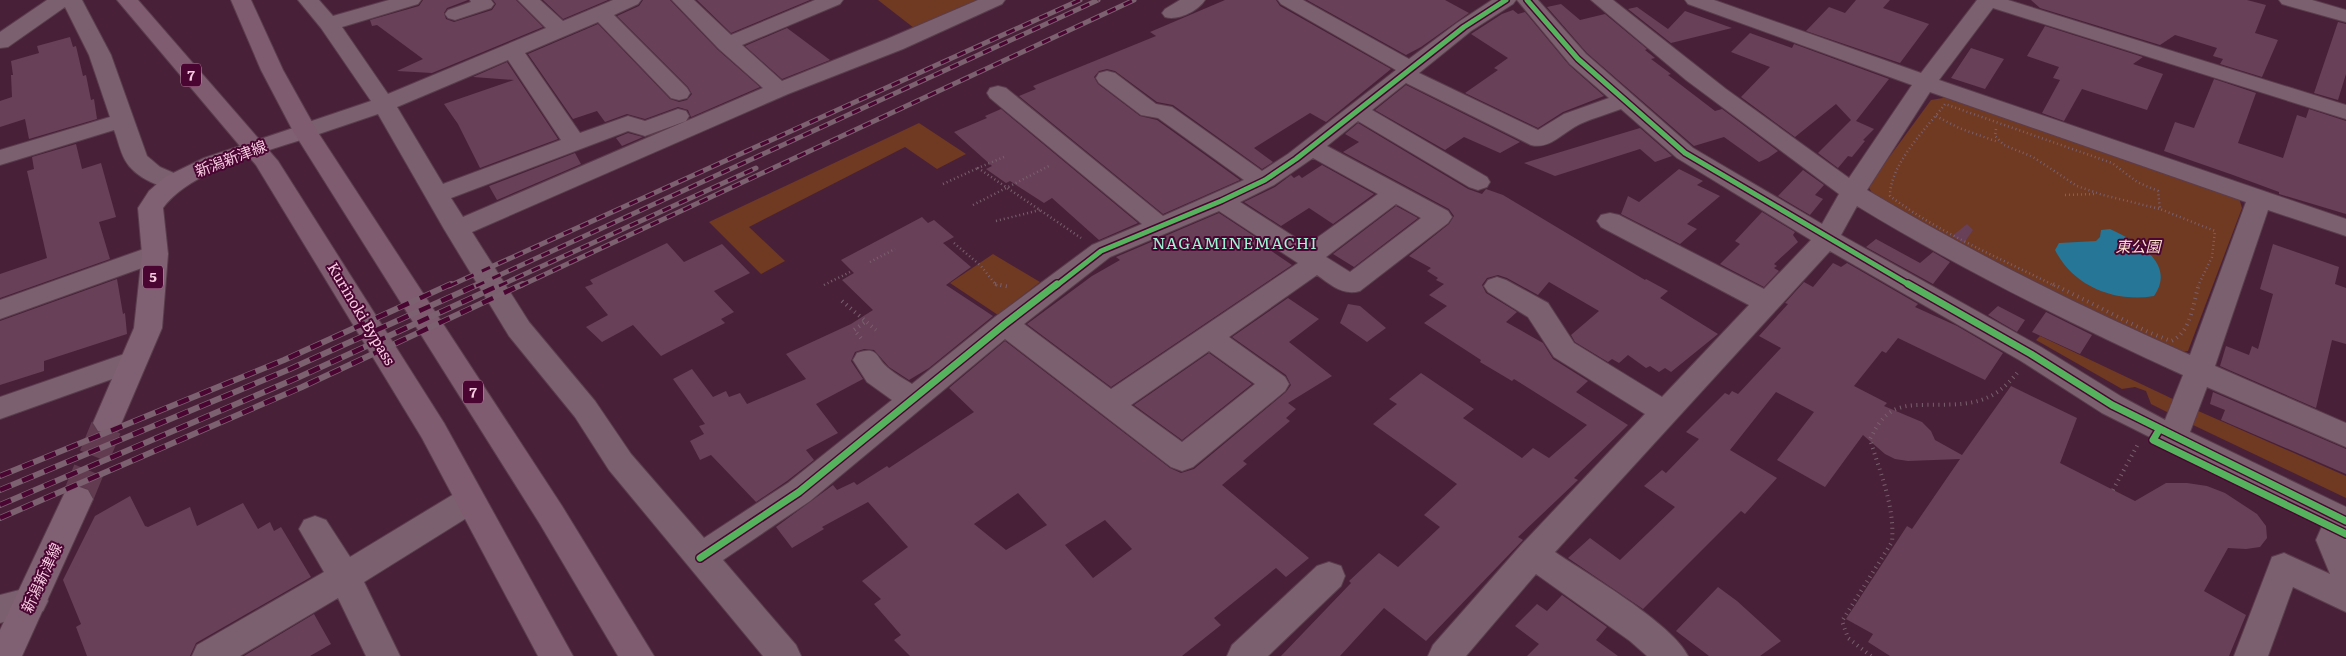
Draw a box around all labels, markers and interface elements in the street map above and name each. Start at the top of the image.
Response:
road number: 7 [181,64,201,86]
street label: 新潟新津線 [191,133,270,182]
district label: NAGAMINEMACHI [1152,230,1318,254]
park label: 東公園 [2115,234,2162,257]
street label: Kurinoki Bypass [322,257,402,369]
road number: 5 [143,266,163,288]
road number: 7 [463,381,483,404]
street label: 新潟新津線 [14,539,67,616]

